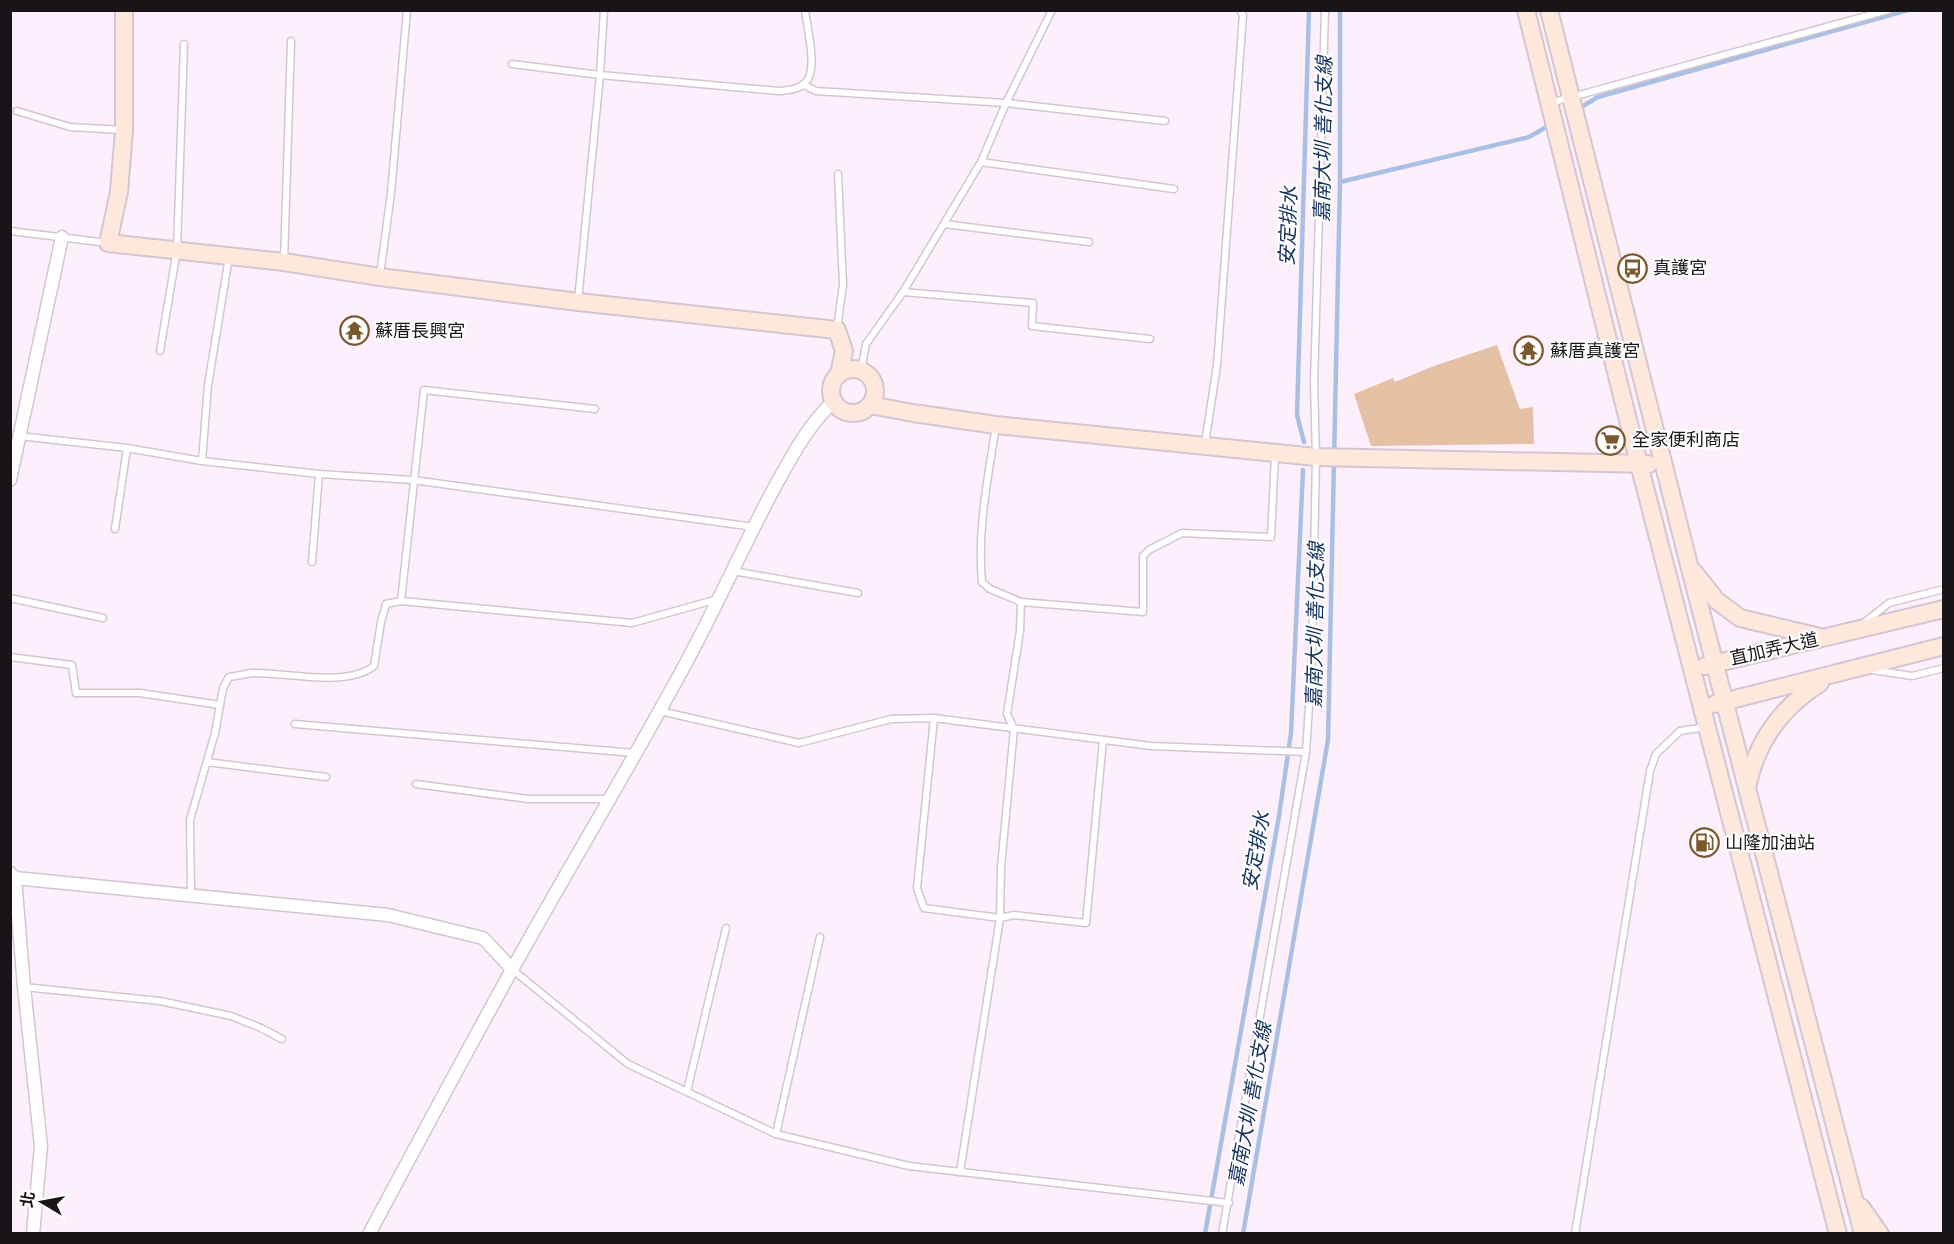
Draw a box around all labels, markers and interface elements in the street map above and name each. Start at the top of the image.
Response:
water label: 嘉南大圳 善化支線 [1309,54,1337,222]
water label: 安定排水 [1274,185,1302,266]
bus stop icon: 真護宮 [1616,252,1648,284]
place label: 真護宮 [1653,256,1707,280]
temple icon: 蘇厝長興宮 [338,315,370,347]
place label: 蘇厝長興宮 [375,319,465,343]
temple icon: 蘇厝真護宮 [1513,335,1545,367]
place label: 蘇厝真護宮 [1550,339,1640,363]
supermarket icon: 全家便利商店 [1595,424,1627,456]
place label: 全家便利商店 [1632,428,1740,452]
water label: 嘉南大圳 善化支線 [1301,540,1329,708]
street label: 直加弄大道 [1727,627,1821,671]
water label: 安定排水 [1236,808,1276,893]
fuel station icon: 山隆加油站 [1688,827,1720,859]
place label: 山隆加油站 [1725,831,1815,855]
water label: 嘉南大圳 善化支線 [1223,1018,1278,1188]
north arrow [12,1172,72,1232]
text: 北 [16,1190,39,1209]

